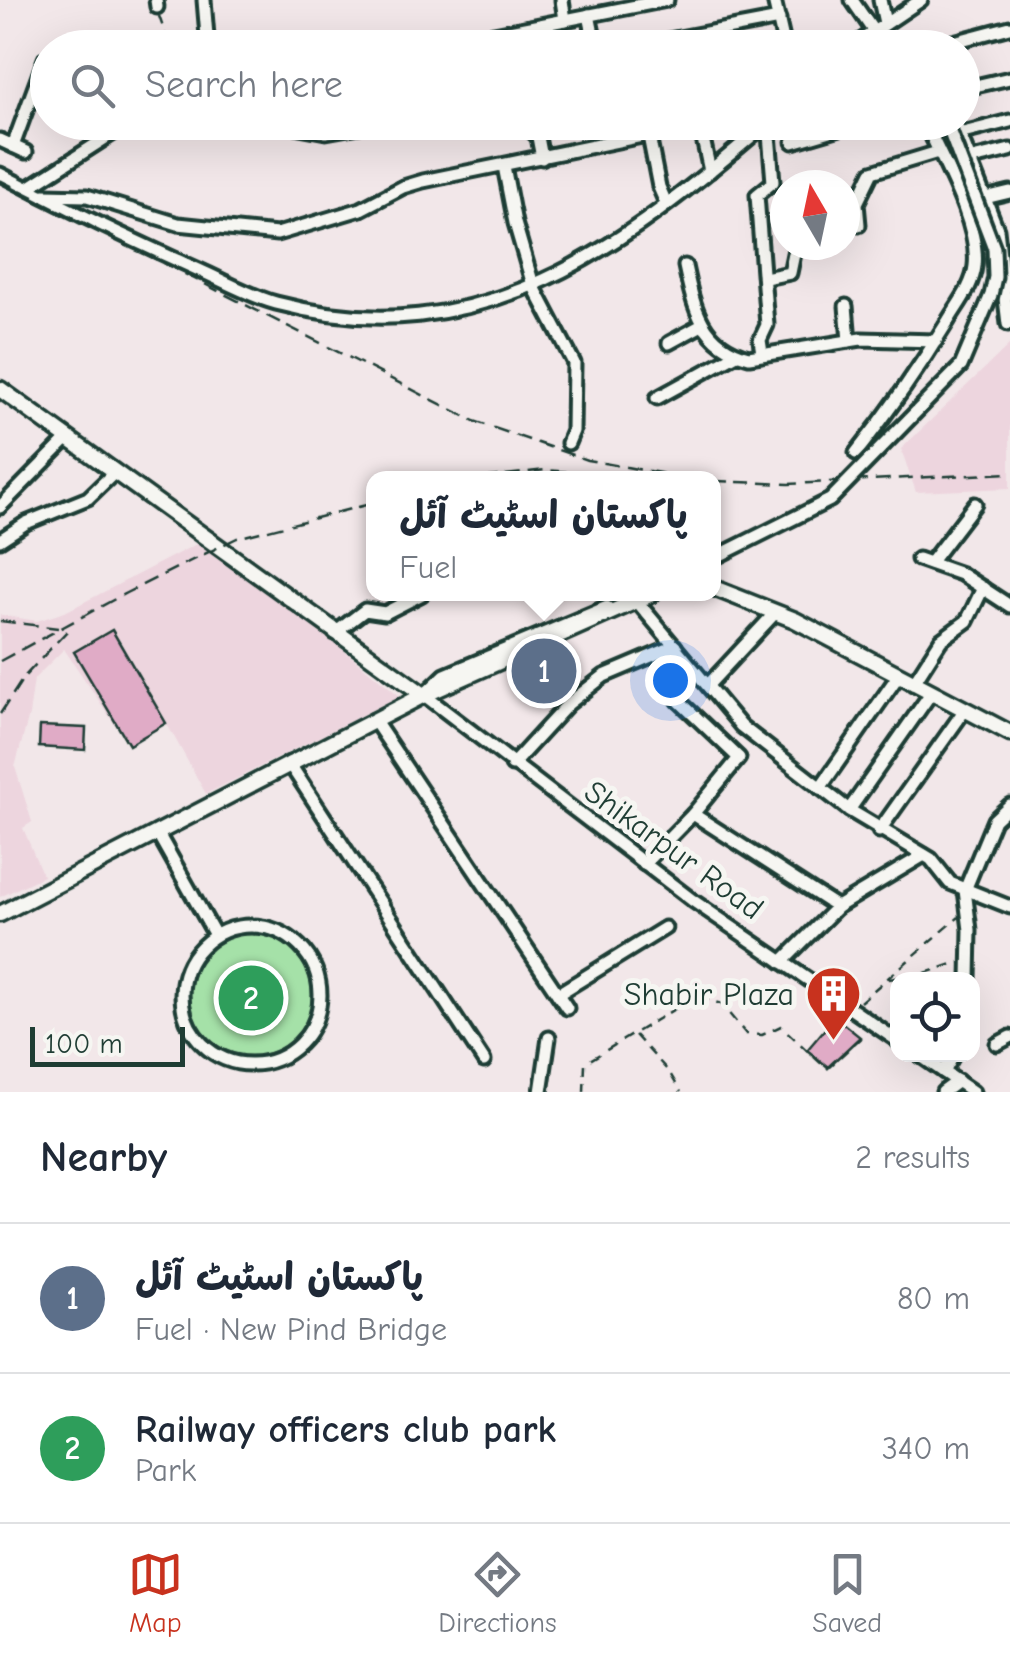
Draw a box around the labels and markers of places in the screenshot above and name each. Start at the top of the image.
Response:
pin: 1 [512,634,576,708]
pin: 2 [218,960,284,1036]
building icon: Shabir Plaza [803,964,863,1043]
place label: Shabir Plaza [624,976,794,1013]

